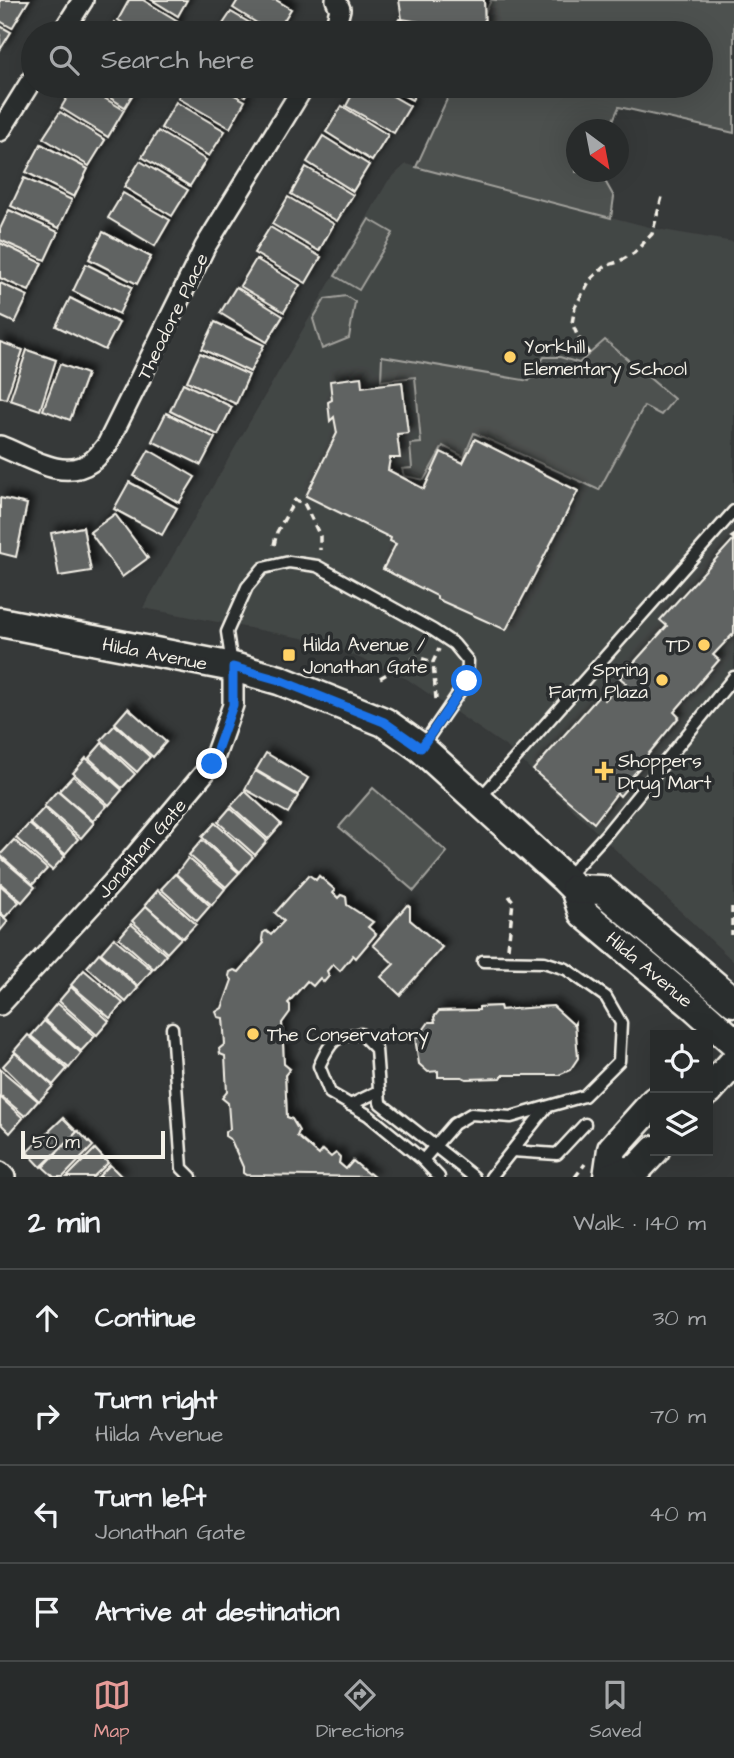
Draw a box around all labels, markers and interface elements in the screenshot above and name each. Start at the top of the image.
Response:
search box [21,21,713,98]
icon: search [45,41,83,79]
text: Search here [101,42,254,78]
north arrow [566,119,629,182]
street label: Theodore Place [131,249,216,385]
place label: Yorkhill Elementary School [524,334,687,384]
marker: Yorkhill Elementary School [502,349,518,365]
street label: Hilda Avenue [100,631,209,678]
place label: Hilda Avenue / Jonathan Gate [303,632,428,681]
place label: TD [666,633,690,660]
marker: TD [696,637,712,653]
marker: Hilda Avenue / Jonathan Gate [281,647,297,663]
place label: Spring Farm Plaza [548,657,648,706]
route start [451,665,482,696]
marker: Spring Farm Plaza [654,672,670,688]
route end [196,748,227,779]
place label: Shoppers Drug Mart [618,748,712,798]
marker: Shoppers Drug Mart [596,763,612,779]
street label: Jonathan Gate [91,793,193,905]
street label: Hilda Avenue [600,926,698,1015]
place label: The Conservatory [267,1022,429,1050]
marker: The Conservatory [245,1026,261,1042]
map controls [650,1030,713,1156]
button: locate [650,1030,713,1093]
button: layers [650,1093,713,1156]
scale bar [21,1128,164,1160]
text: 50 m [32,1129,80,1156]
text: 2 min [28,1202,100,1244]
text: Walk · 140 m [573,1207,706,1239]
icon: ahead [28,1299,66,1337]
text: Continue [95,1300,196,1336]
text: 30 m [653,1302,706,1334]
text: Turn right [95,1382,217,1418]
icon: right [28,1397,66,1435]
text: 70 m [650,1400,706,1432]
text: Hilda Avenue [95,1418,223,1450]
text: Turn left [95,1480,206,1516]
icon: left [28,1495,66,1533]
text: 40 m [649,1498,706,1530]
text: Jonathan Gate [95,1516,246,1548]
icon: arrive [28,1593,66,1631]
text: Arrive at destination [95,1594,340,1630]
tab: Map [93,1676,131,1745]
tab: Directions [316,1676,404,1745]
tab: Saved [590,1676,641,1745]

